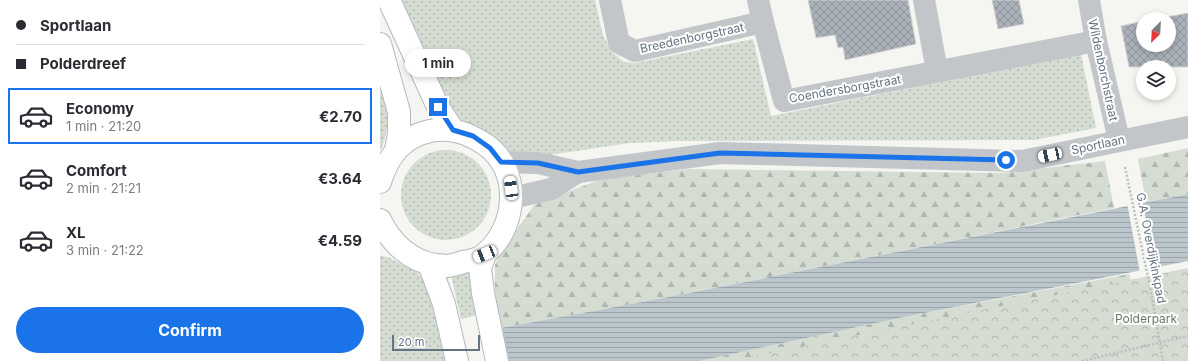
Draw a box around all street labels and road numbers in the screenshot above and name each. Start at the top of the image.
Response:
street label: Wildenborchstraat [1085,17,1122,122]
street label: Breedenborgstraat [638,19,745,56]
street label: Coendersborgstraat [788,71,902,106]
street label: Sportlaan [1070,132,1126,157]
street label: G.A. Overdijkinkpad [1133,191,1170,305]

